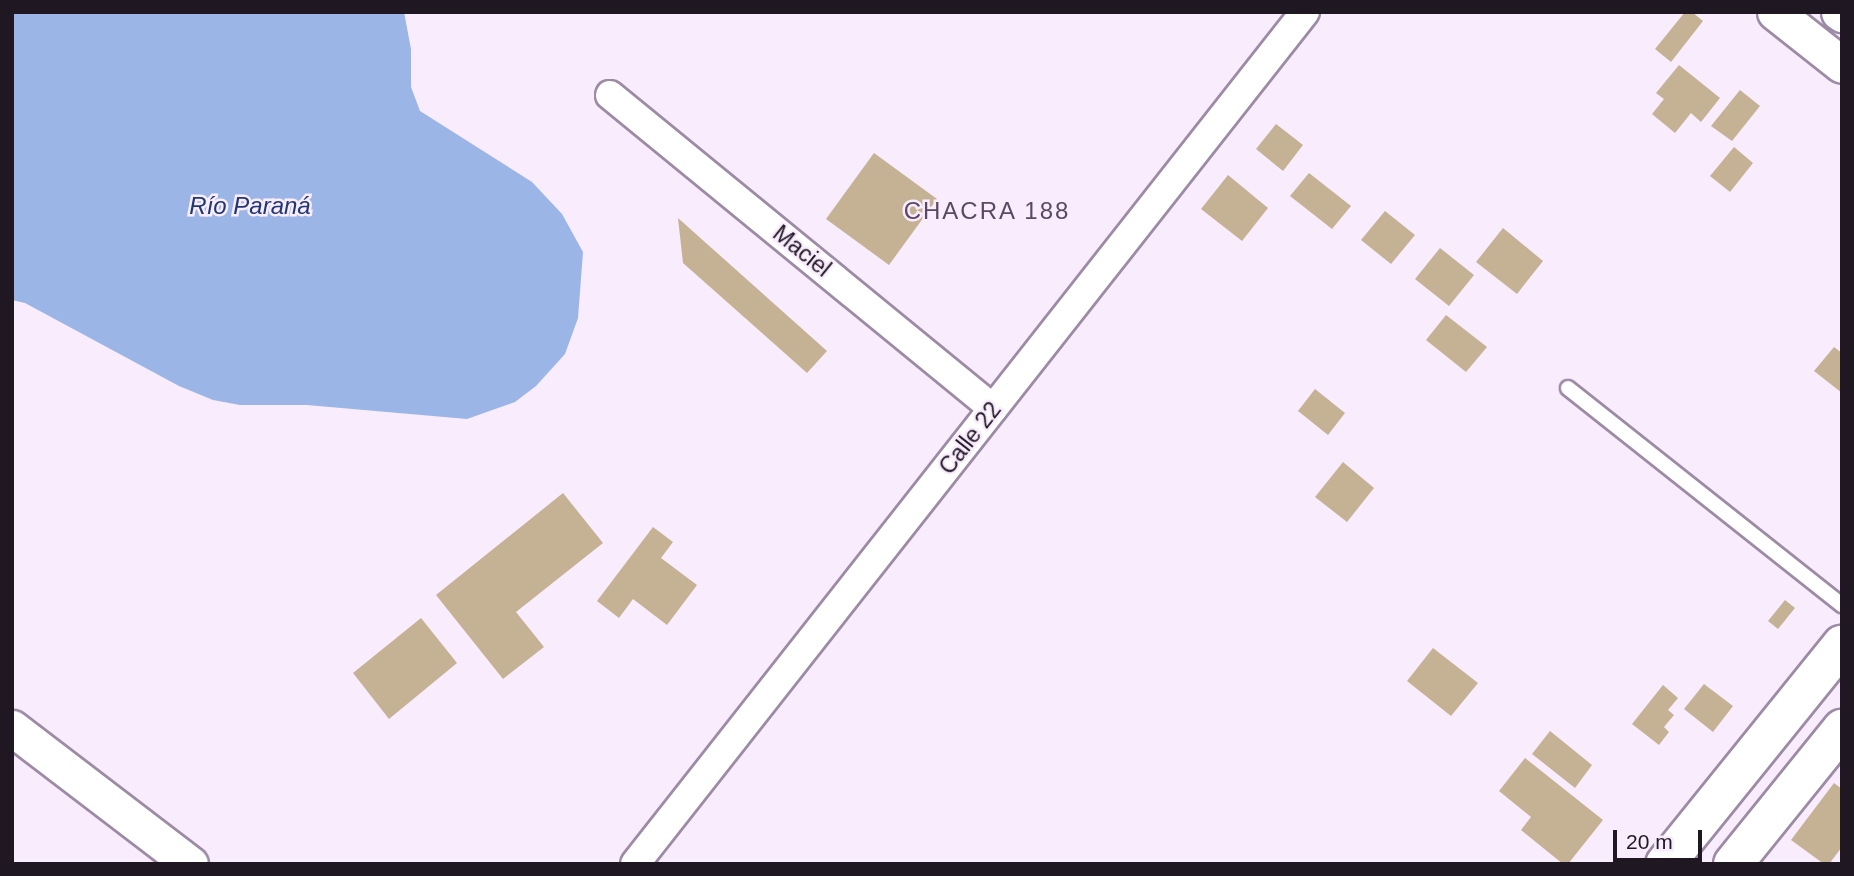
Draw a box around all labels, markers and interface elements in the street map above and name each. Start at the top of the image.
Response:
water label: Río Paraná [189,192,311,220]
district label: CHACRA 188 [904,197,1070,225]
street label: Maciel [767,219,837,283]
street label: Calle 22 [933,396,1007,480]
scale bar [1616,816,1705,860]
text: 20 m [1626,830,1673,853]

